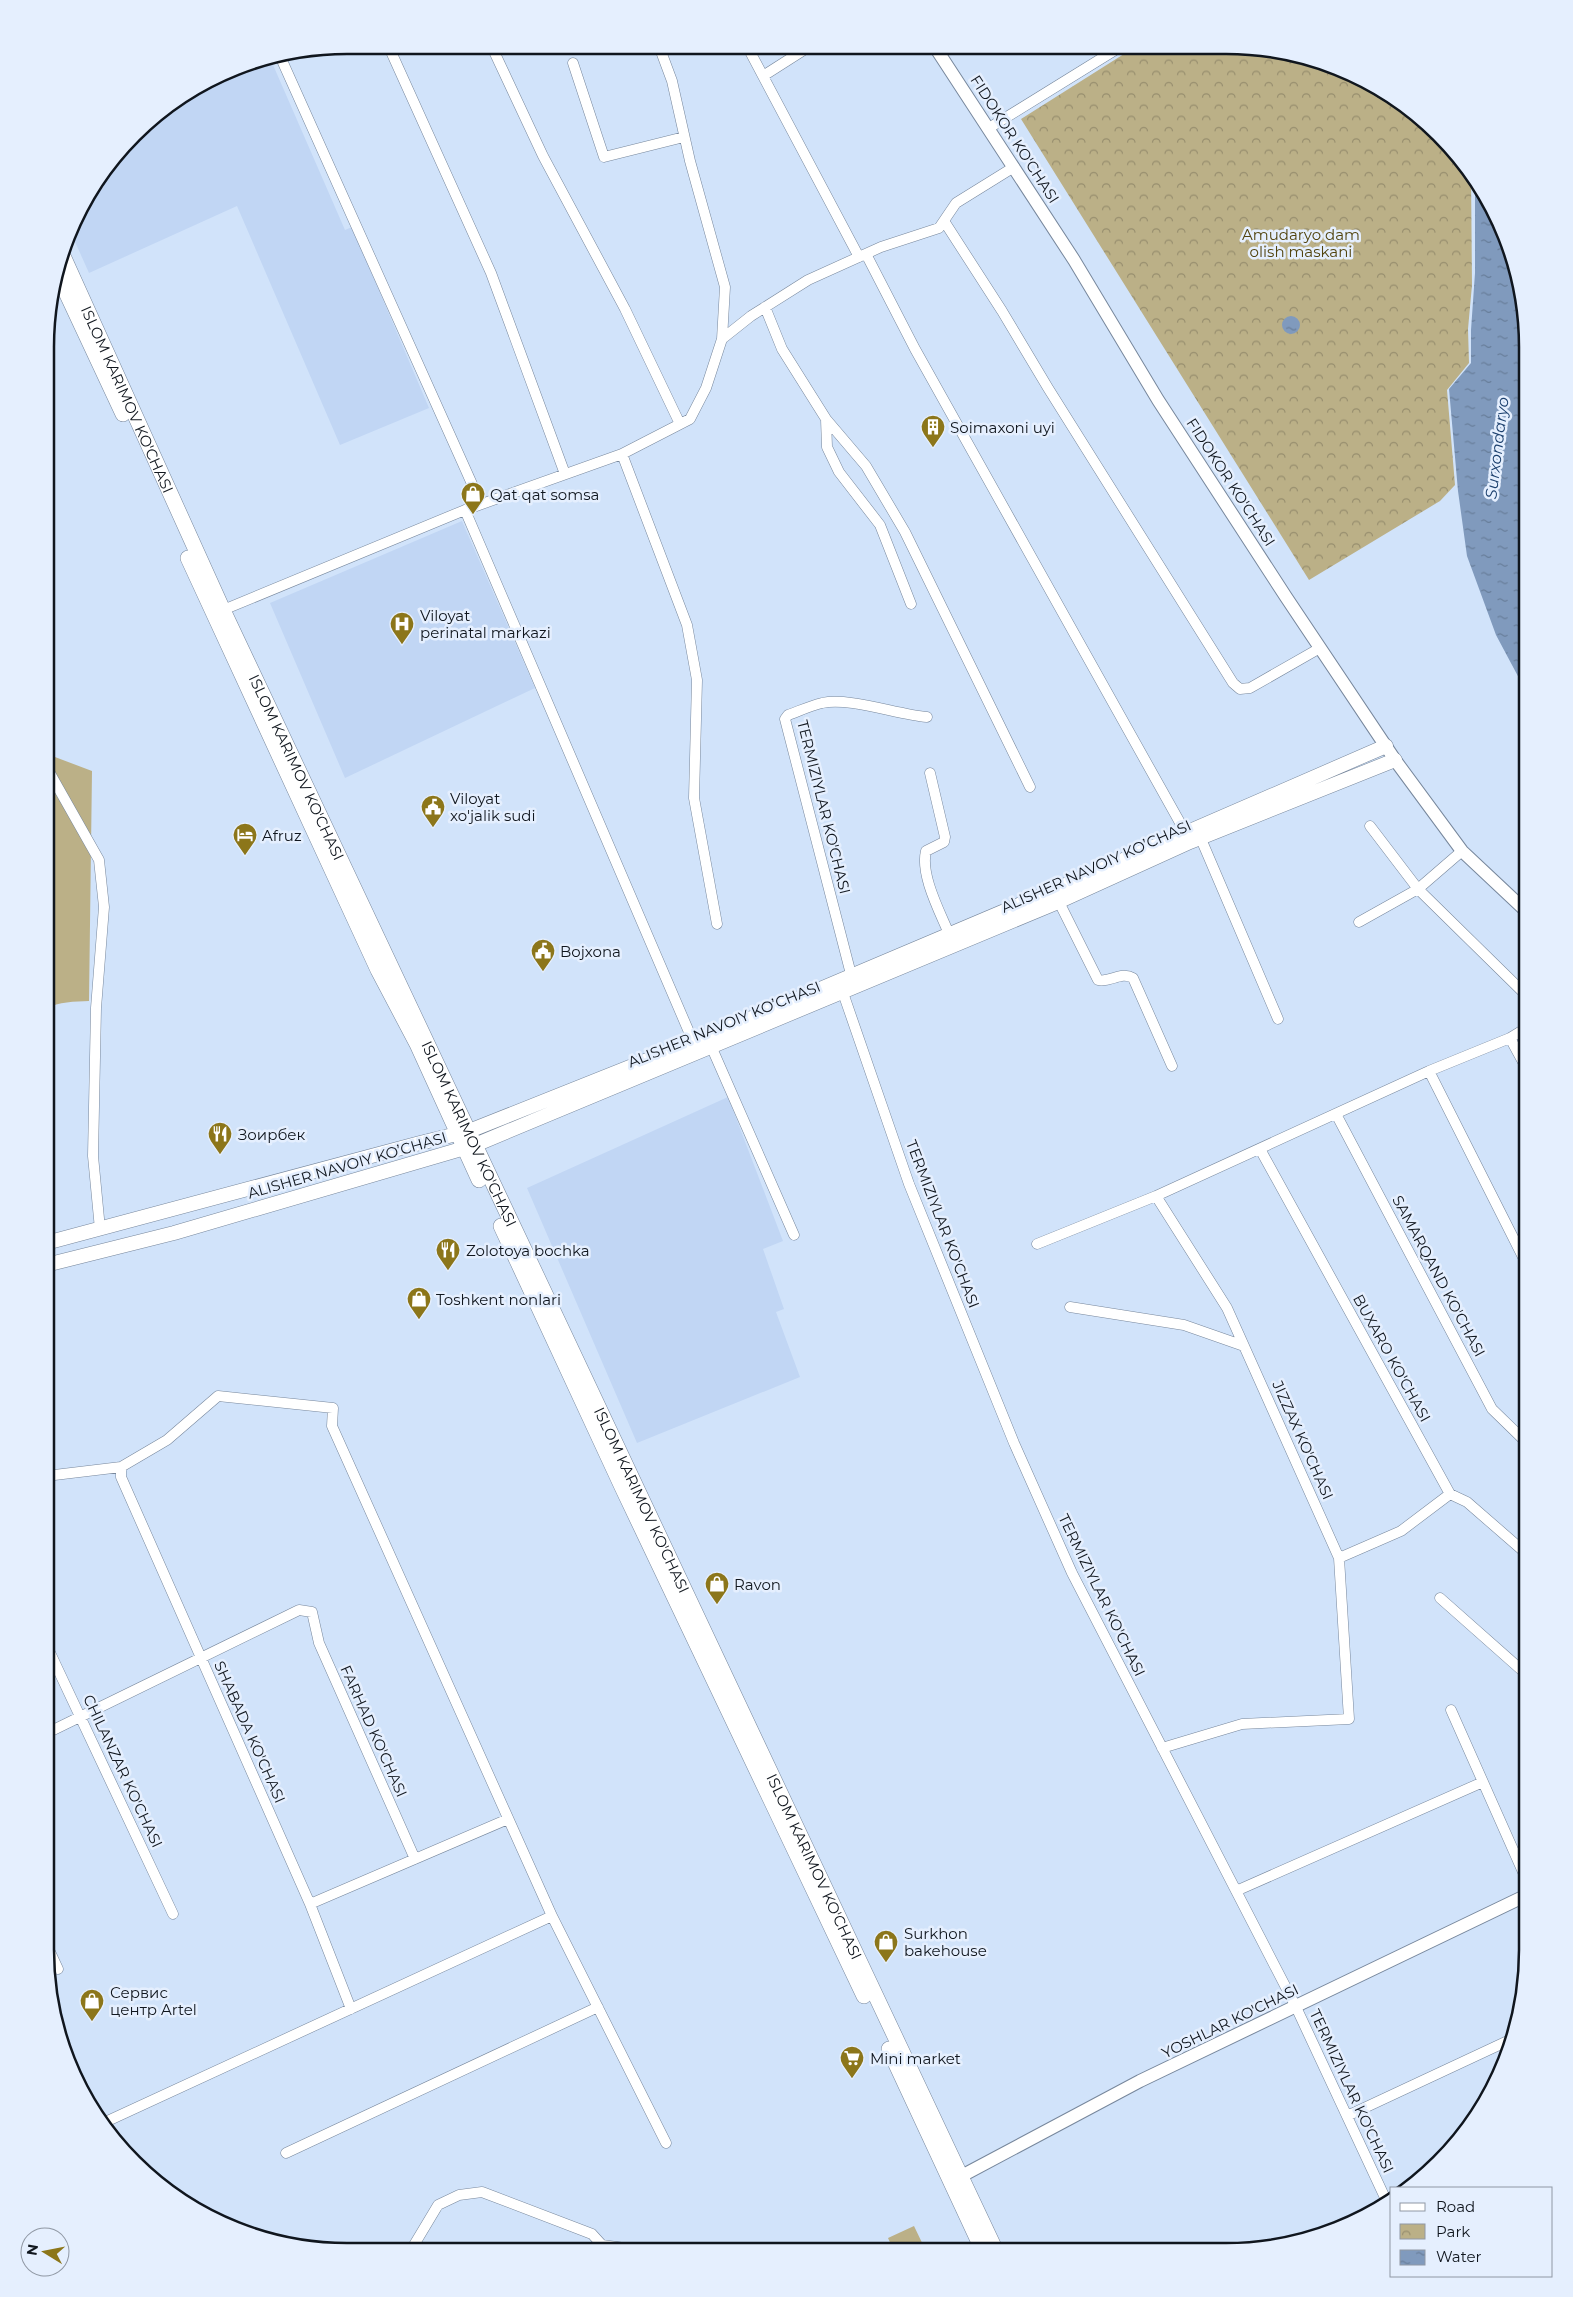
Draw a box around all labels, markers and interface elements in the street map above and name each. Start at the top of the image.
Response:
street label: FIDOKOR KO'CHASI [966,71,1064,207]
park label: Amudaryo dam olish maskani [1242,225,1360,261]
street label: ISLOM KARIMOV KO'CHASI [77,303,178,496]
water label: Surxondaryo [1481,396,1513,500]
building icon: Soimaxoni uyi [920,414,946,448]
street label: FIDOKOR KO'CHASI [1182,414,1280,550]
place label: Soimaxoni uyi [950,418,1055,437]
shop icon: Qat qat somsa [460,481,486,515]
place label: Qat qat somsa [490,485,599,504]
place label: Viloyat perinatal markazi [420,606,551,642]
hospital icon: Viloyat perinatal markazi [389,611,415,645]
street label: ISLOM KARIMOV KO'CHASI [245,671,349,863]
street label: TERMIZIYLAR KO'CHASI [793,718,855,896]
place label: Viloyat xo'jalik sudi [450,789,536,825]
public building icon: Viloyat xo'jalik sudi [420,794,446,828]
street label: ALISHER NAVOIY KO’CHASI [998,815,1194,917]
hotel icon: Afruz [232,822,258,856]
place label: Afruz [262,826,302,845]
public building icon: Bojxona [530,938,556,972]
place label: Bojxona [560,942,621,961]
street label: ALISHER NAVOIY KO’CHASI [625,977,823,1071]
street label: ISLOM KARIMOV KO'CHASI [418,1038,522,1230]
restaurant icon: Зоирбек [207,1121,233,1155]
place label: Зоирбек [238,1125,306,1144]
street label: ALISHER NAVOIY KO’CHASI [245,1127,449,1203]
street label: TERMIZIYLAR KO'CHASI [902,1137,984,1311]
street label: SAMARQAND KO'CHASI [1388,1192,1490,1360]
restaurant icon: Zolotoya bochka [435,1237,461,1271]
place label: Zolotoya bochka [466,1241,590,1260]
shop icon: Toshkent nonlari [406,1286,432,1320]
place label: Toshkent nonlari [436,1290,561,1309]
street label: BUXARO KO'CHASI [1349,1291,1435,1425]
street label: JIZZAX KO'CHASI [1268,1377,1338,1502]
street label: ISLOM KARIMOV KO'CHASI [590,1404,694,1596]
street label: TERMIZIYLAR KO'CHASI [1054,1511,1150,1679]
shop icon: Ravon [704,1571,730,1605]
place label: Ravon [734,1575,781,1594]
street label: SHABADA KO'CHASI [210,1658,290,1806]
street label: FARHAD KO'CHASI [336,1662,412,1800]
street label: CHILANZAR KO'CHASI [79,1691,167,1851]
street label: ISLOM KARIMOV KO'CHASI [763,1770,867,1962]
place label: Surkhon bakehouse [904,1924,987,1960]
shop icon: Surkhon bakehouse [873,1929,899,1963]
street label: YOSHLAR KO'CHASI [1158,1980,1302,2062]
place label: Сервис центр Artel [110,1983,197,2019]
shop icon: Сервис центр Artel [79,1988,105,2022]
street label: TERMIZIYLAR KO'CHASI [1306,2006,1398,2176]
supermarket icon: Mini market [839,2045,865,2079]
place label: Mini market [870,2049,961,2068]
legend [1390,2187,1553,2277]
text: Road [1436,2197,1475,2216]
text: Park [1436,2222,1470,2241]
north arrow [20,2227,70,2277]
text: N [22,2243,42,2257]
text: Water [1436,2247,1482,2266]

